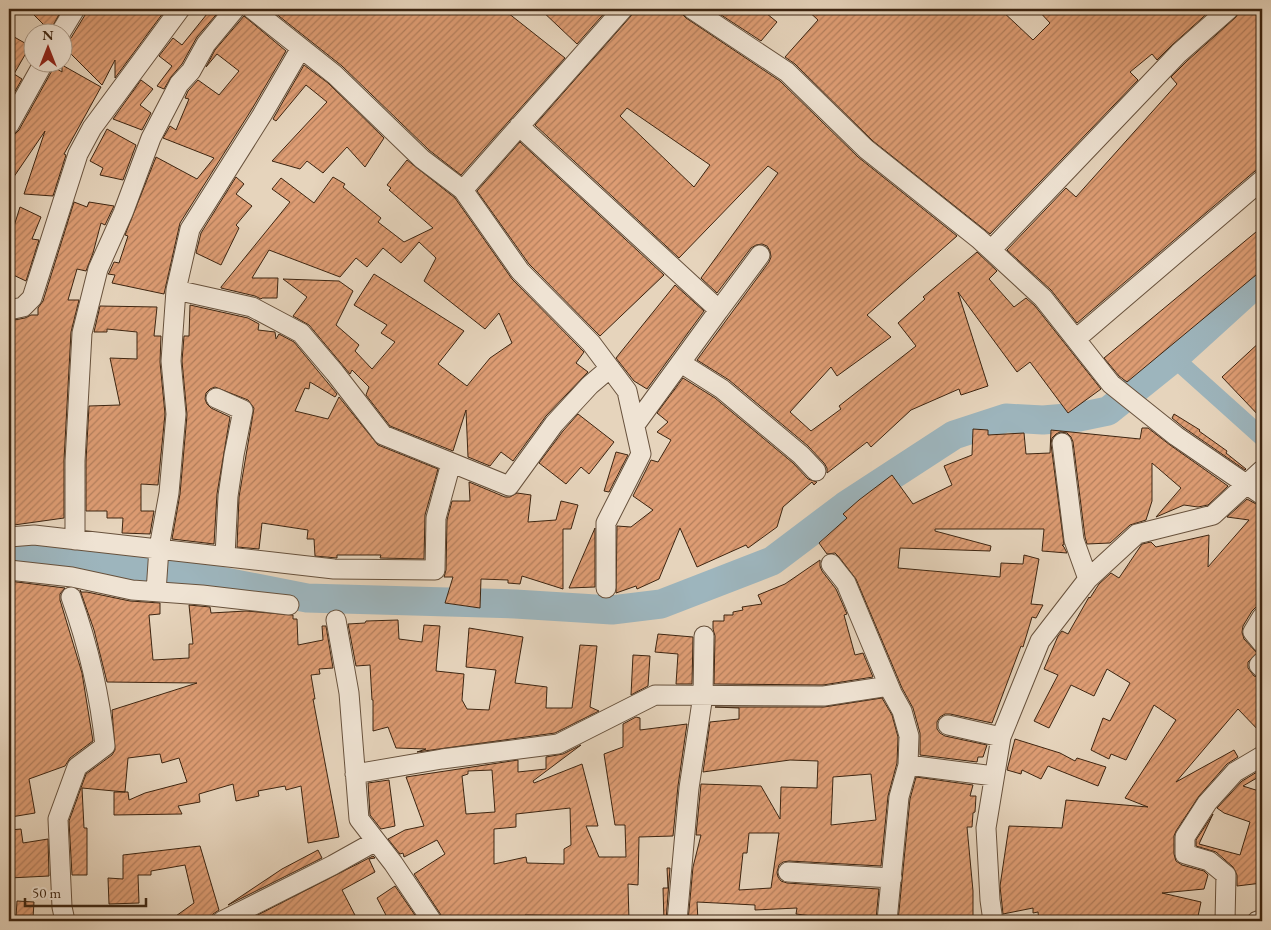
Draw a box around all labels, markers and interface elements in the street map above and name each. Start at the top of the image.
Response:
north arrow [22,22,72,72]
text: N [42,26,54,44]
scale bar [25,875,146,907]
text: 50 m [32,883,61,902]

